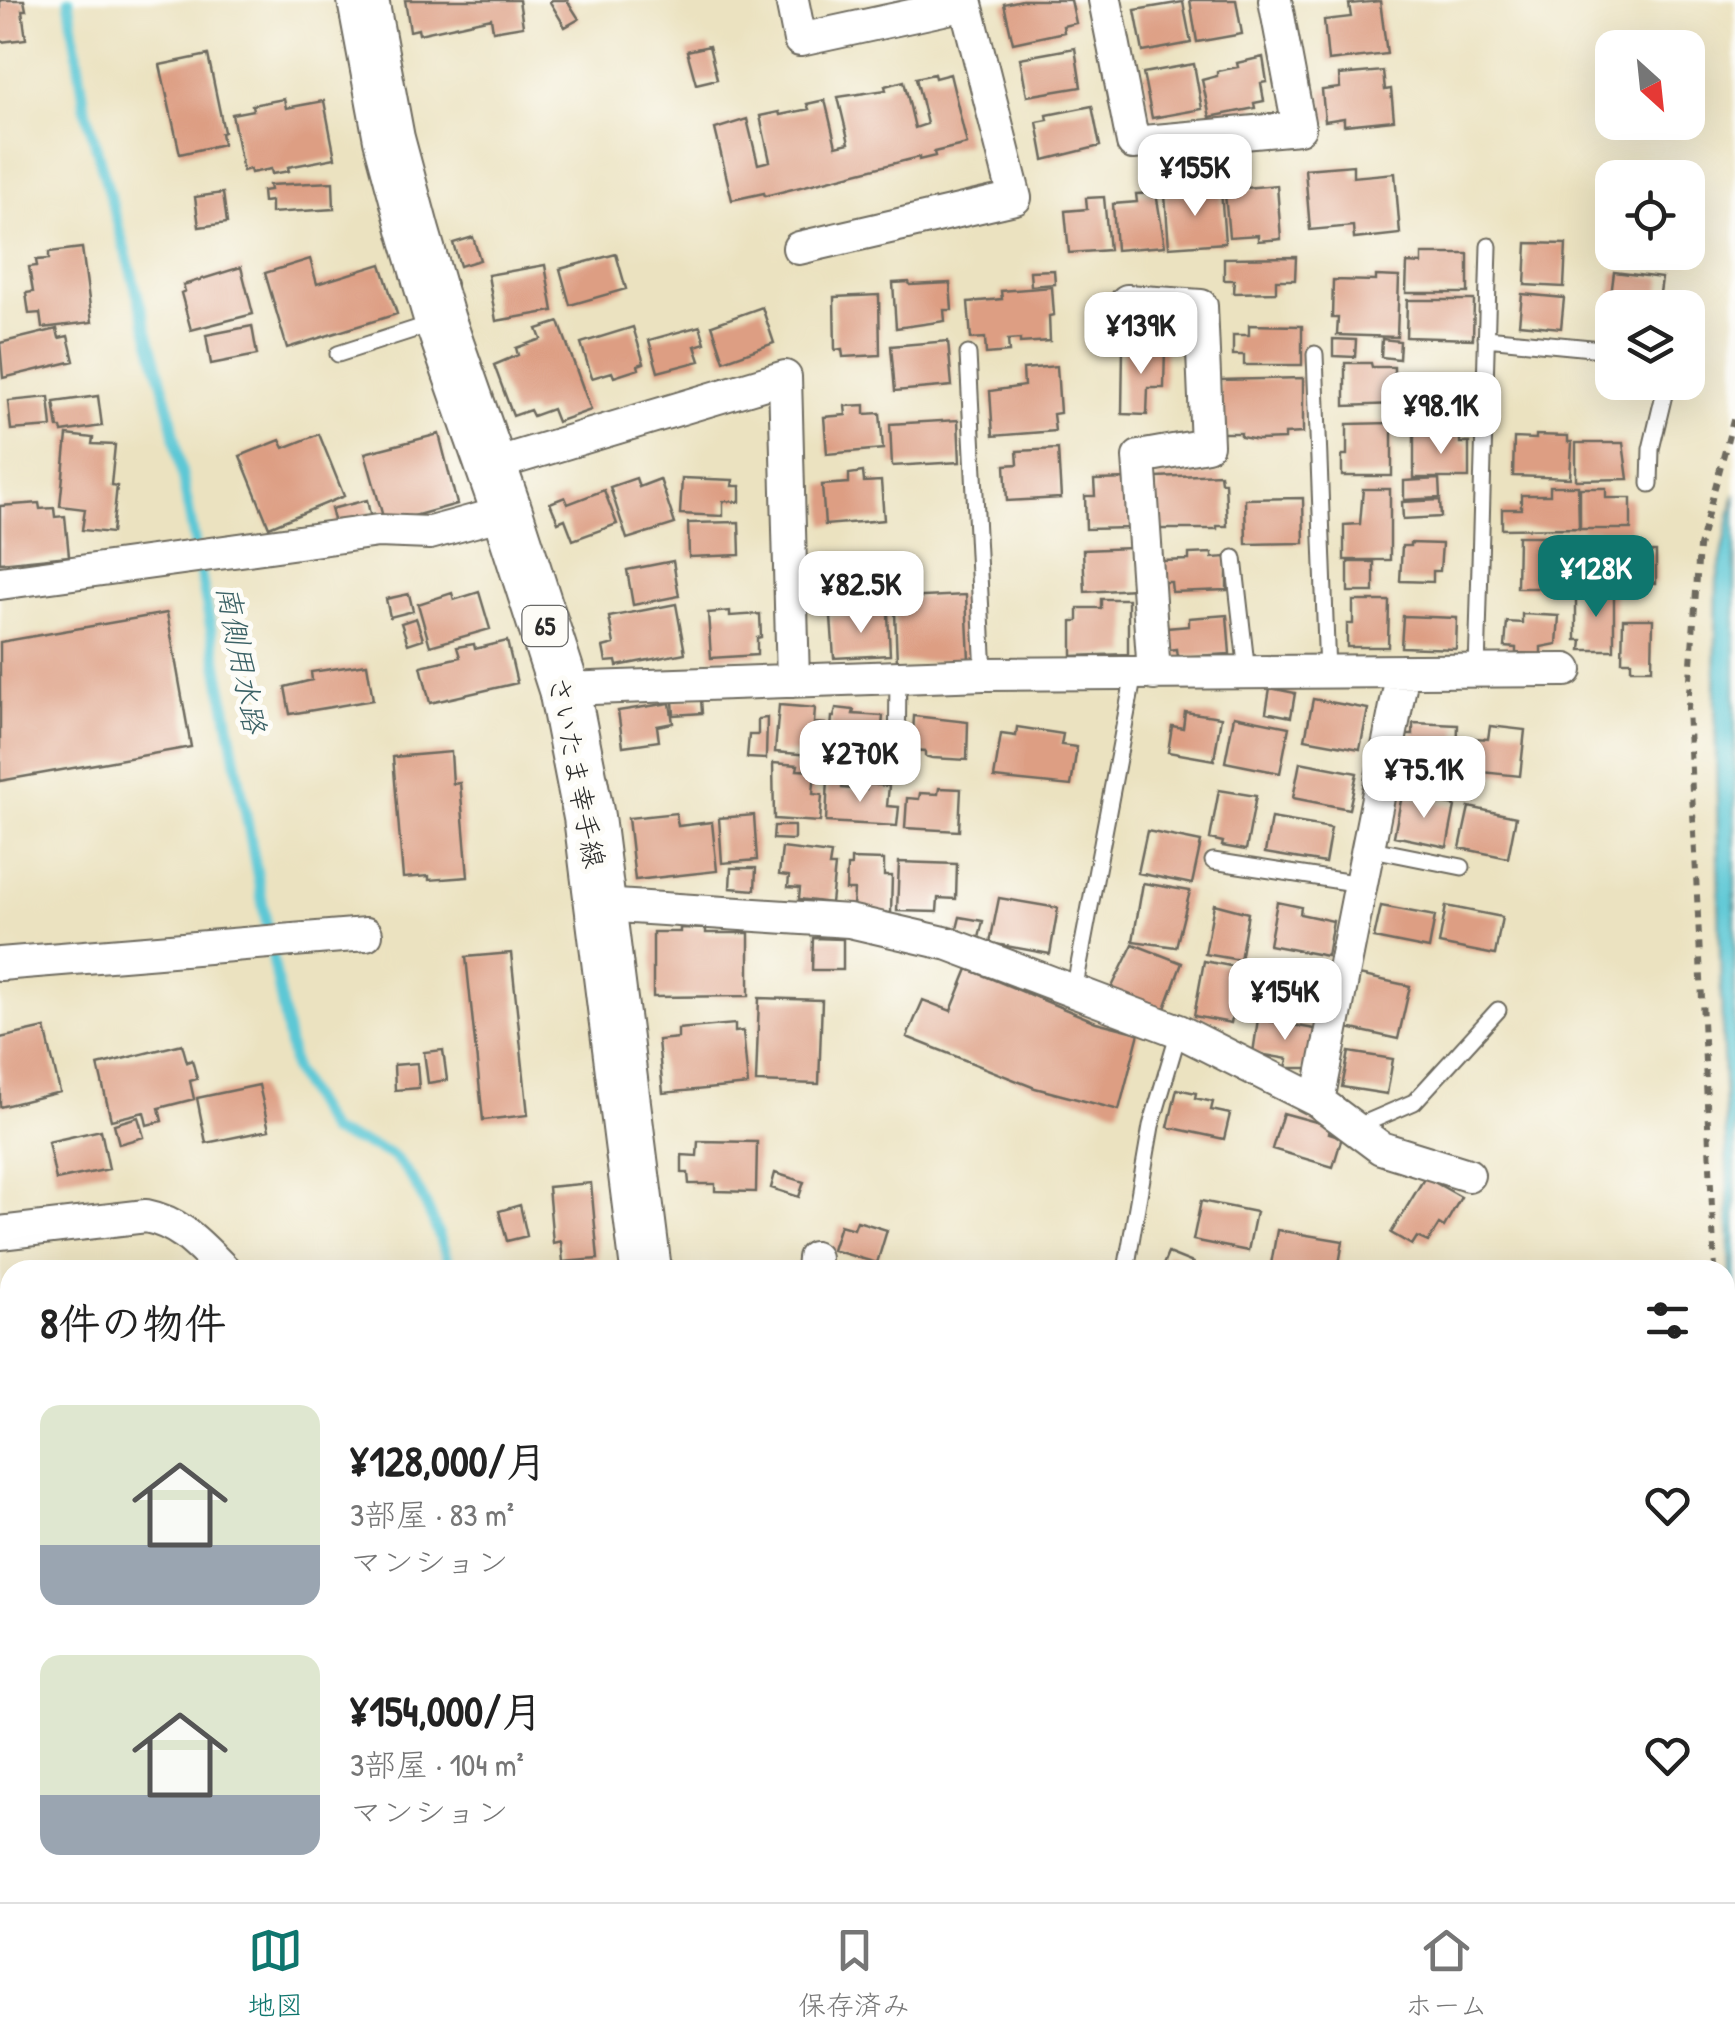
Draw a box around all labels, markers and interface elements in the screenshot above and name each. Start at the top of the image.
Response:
north arrow [1595,30,1705,140]
map controls [1595,30,1705,400]
pin: ¥155K [1125,134,1265,219]
text: ¥155K [1160,145,1230,188]
button: locate [1595,160,1705,270]
button: layers [1595,290,1705,400]
pin: ¥139K [1071,292,1211,377]
text: ¥139K [1106,303,1176,346]
pin: ¥98.1K [1360,372,1522,457]
text: ¥98.1K [1403,383,1479,426]
pin: ¥128K [1526,535,1666,620]
text: ¥128K [1560,546,1632,589]
pin: ¥82.5K [780,551,942,636]
text: ¥82.5K [821,562,901,605]
water label: 南側用水路 [208,582,276,738]
road number: 65 [522,606,568,646]
street label: さいたま幸手線 [540,673,614,871]
pin: ¥270K [790,720,930,805]
text: ¥270K [822,731,898,774]
pin: ¥75.1K [1343,736,1505,821]
text: ¥75.1K [1384,747,1464,790]
pin: ¥154K [1215,958,1355,1043]
text: ¥154K [1251,969,1319,1012]
icon: filters [1640,1293,1695,1348]
text: 8件の物件 [40,1294,226,1351]
text: ¥128,000/月 [350,1432,547,1489]
icon: home [120,1445,240,1565]
icon: heart [1640,1478,1695,1533]
text: 3部屋 · 83 m² [350,1493,514,1536]
text: マンション [350,1540,509,1583]
text: ¥154,000/月 [350,1682,543,1739]
icon: home [120,1695,240,1815]
icon: heart [1640,1728,1695,1783]
text: 3部屋 · 104 m² [350,1743,524,1786]
text: マンション [350,1790,509,1833]
tab: 地図 [247,1923,303,2024]
tab: 保存済み [798,1923,910,2024]
tab: ホーム [1405,1923,1488,2024]

